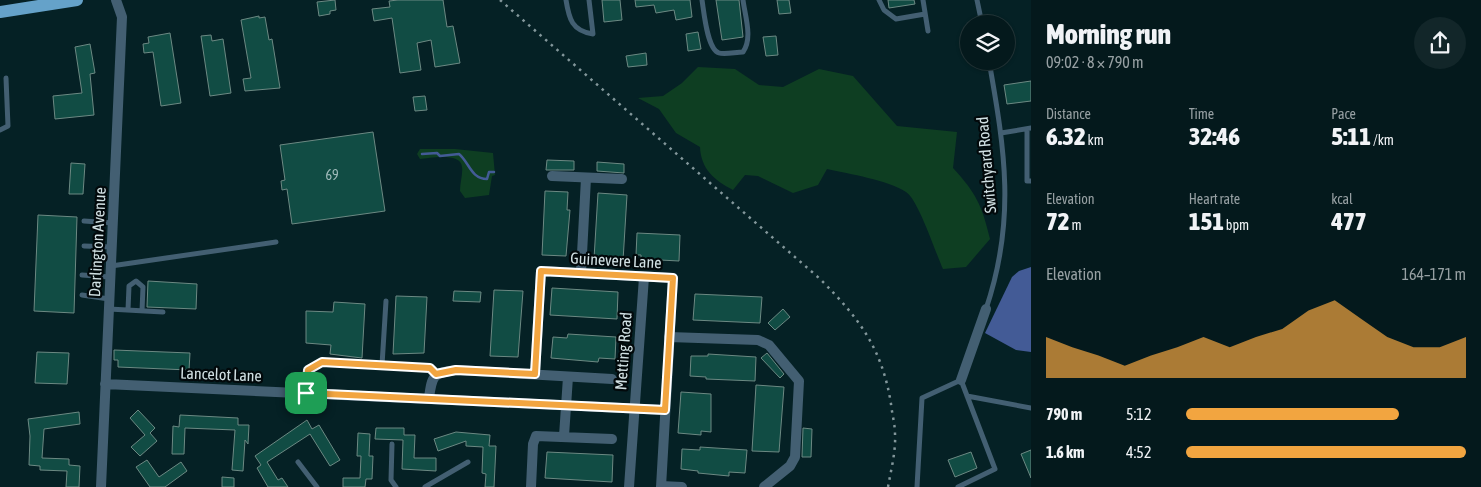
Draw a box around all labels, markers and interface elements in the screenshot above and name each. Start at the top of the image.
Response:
map controls [960,15,1015,70]
button: layers [960,15,1015,70]
button: share [1414,17,1466,69]
text: Morning run [1046,18,1171,50]
text: 09:02 · 8 × 790 m [1046,53,1144,71]
text: Distance [1046,106,1091,122]
text: Time [1189,106,1214,122]
text: Pace [1331,106,1356,122]
street label: Switchyard Road [973,116,1000,214]
text: 6.32 [1046,122,1086,150]
text: 32:46 [1189,122,1240,150]
text: 5:11 [1331,122,1371,150]
text: km [1086,132,1104,148]
text: /km [1371,132,1394,148]
house number: 69 [325,167,339,183]
street label: Darlington Avenue [85,187,110,297]
text: Elevation [1046,191,1095,207]
text: Heart rate [1189,191,1240,207]
text: kcal [1331,191,1353,207]
text: 72 [1046,207,1070,235]
text: 151 [1189,207,1224,235]
text: 477 [1331,207,1367,235]
text: m [1070,217,1082,233]
text: bpm [1224,217,1249,233]
street label: Guinevere Lane [570,249,662,271]
text: Elevation [1046,265,1101,283]
text: 164–171 m [1402,265,1466,283]
street label: Metting Road [611,311,636,391]
street label: Lancelot Lane [180,364,262,384]
pin [285,372,327,414]
icon: arrive [292,379,320,407]
text: 790 m [1046,405,1082,423]
text: 5:12 [1126,405,1151,423]
text: 1.6 km [1046,443,1085,461]
text: 4:52 [1126,443,1151,461]

